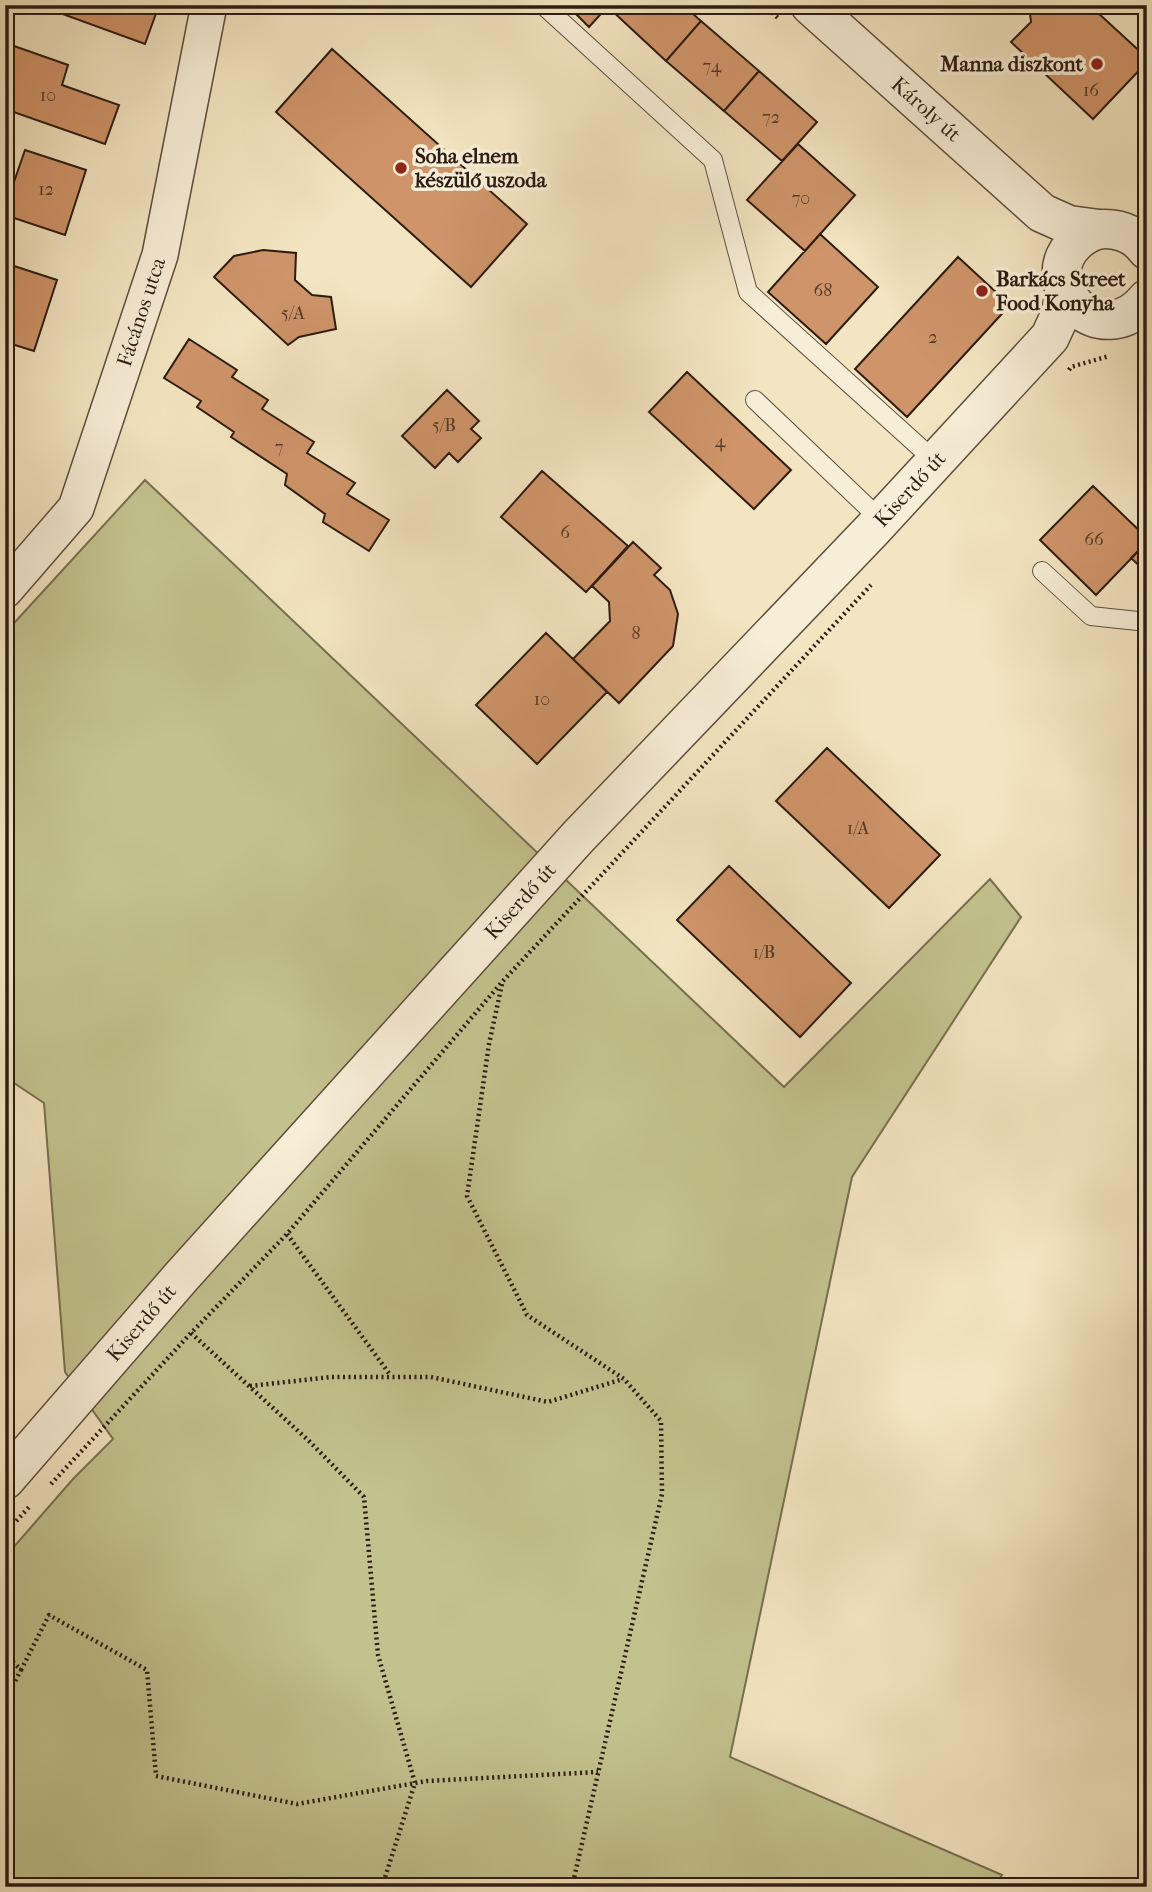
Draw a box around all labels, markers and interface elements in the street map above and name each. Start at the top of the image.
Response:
place label: Manna diszkont [939,52,1083,76]
house number: 74 [703,56,722,77]
marker: Manna diszkont [1089,56,1105,72]
street label: Károly út [887,72,966,147]
house number: 16 [1083,80,1099,101]
house number: 10 [40,85,56,106]
house number: 72 [762,107,780,128]
place label: Soha elnem készülő uszoda [414,144,548,192]
marker: Soha elnem készülő uszoda [393,160,409,176]
house number: 12 [38,179,54,200]
house number: 70 [792,188,810,209]
street label: Fácános utca [112,254,170,369]
place label: Barkács Street Food Konyha [995,267,1126,315]
house number: 68 [814,280,832,301]
marker: Barkács Street Food Konyha [974,283,990,299]
house number: 5/A [281,303,305,324]
house number: 2 [928,327,938,348]
house number: 5/B [432,415,456,436]
house number: 4 [715,431,726,452]
house number: 7 [275,437,284,458]
street label: Kiserdő út [869,446,951,532]
house number: 6 [560,522,570,543]
house number: 66 [1084,529,1104,550]
house number: 8 [631,623,641,644]
house number: 10 [534,689,550,710]
house number: 1/A [847,818,870,839]
street label: Kiserdő út [480,858,561,944]
house number: 1/B [753,942,775,963]
street label: Kiserdő út [101,1279,182,1366]

